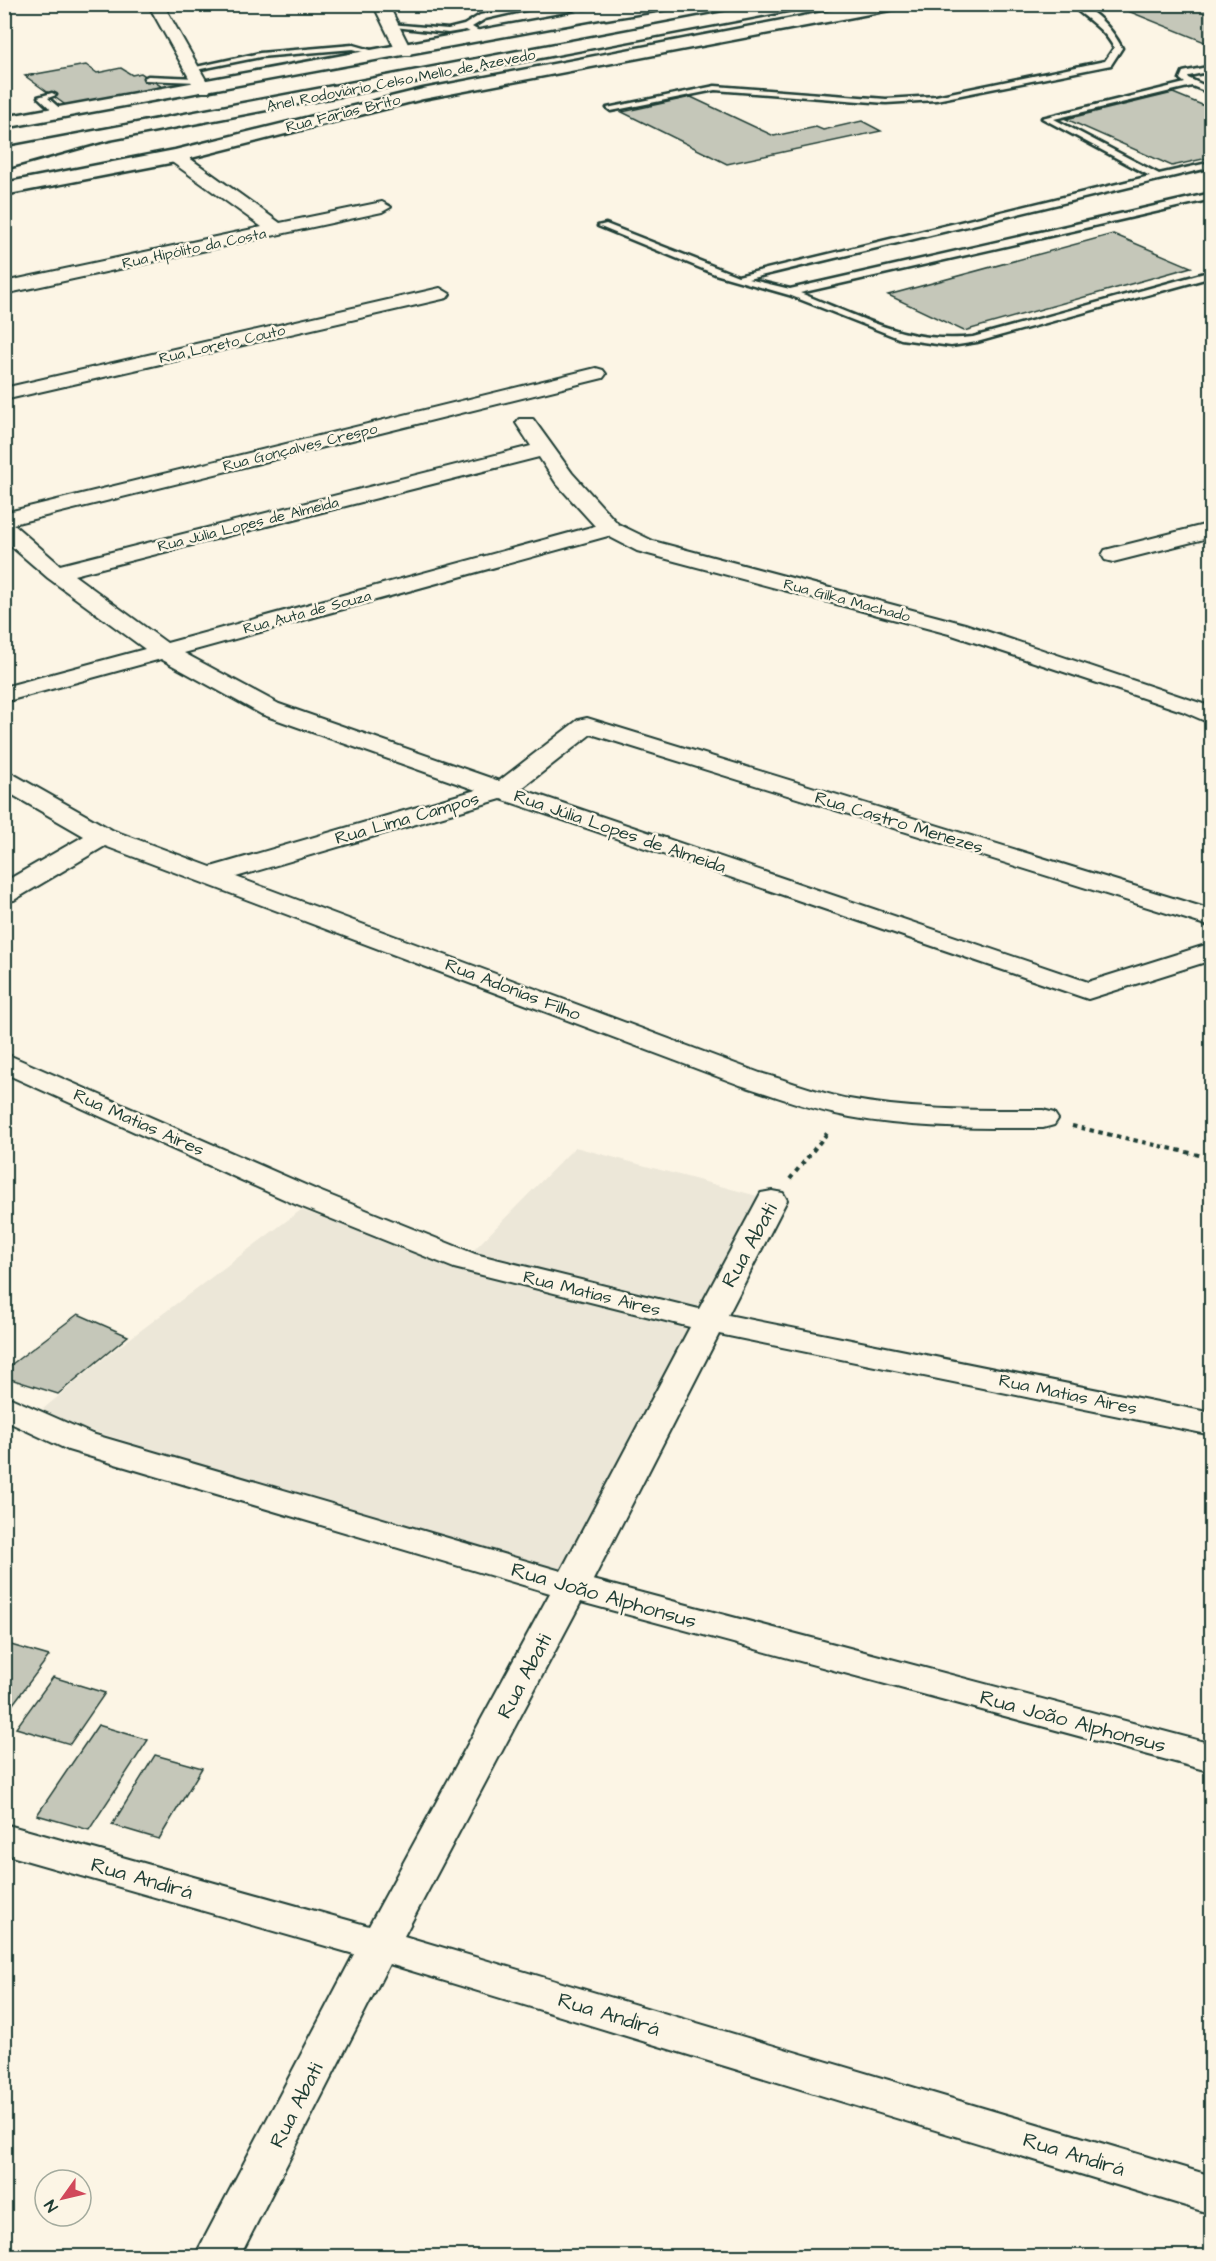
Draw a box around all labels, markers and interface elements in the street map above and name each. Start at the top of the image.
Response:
street label: Anel Rodoviário Celso Mello de Azevedo [265,44,538,117]
street label: Rua Farias Brito [284,89,403,138]
street label: Rua Hipólito da Costa [120,223,268,274]
street label: Rua Loreto Couto [157,320,288,369]
street label: Rua Gonçalves Crespo [221,418,380,477]
street label: Rua Júlia Lopes de Almeida [155,492,341,557]
street label: Rua Gilka Machado [781,573,913,628]
street label: Rua Auta de Souza [241,585,374,640]
street label: Rua Júlia Lopes de Almeida [510,783,729,880]
street label: Rua Castro Menezes [812,785,986,860]
street label: Rua Lima Campos [332,786,482,851]
street label: Rua Adonias Filho [441,952,584,1027]
street label: Rua Matias Aires [69,1082,208,1163]
street label: Rua Abati [714,1198,785,1293]
street label: Rua Matias Aires [521,1264,663,1323]
street label: Rua Matias Aires [996,1368,1139,1421]
street label: Rua João Alphonsus [508,1555,700,1637]
street label: Rua Abati [490,1629,559,1724]
street label: Rua João Alphonsus [976,1683,1169,1761]
street label: Rua Andirá [87,1850,197,1907]
street label: Rua Andirá [554,1985,664,2044]
street label: Rua Abati [263,2058,330,2153]
street label: Rua Andirá [1019,2125,1129,2184]
north arrow [33,2168,93,2228]
text: N [39,2196,63,2216]

